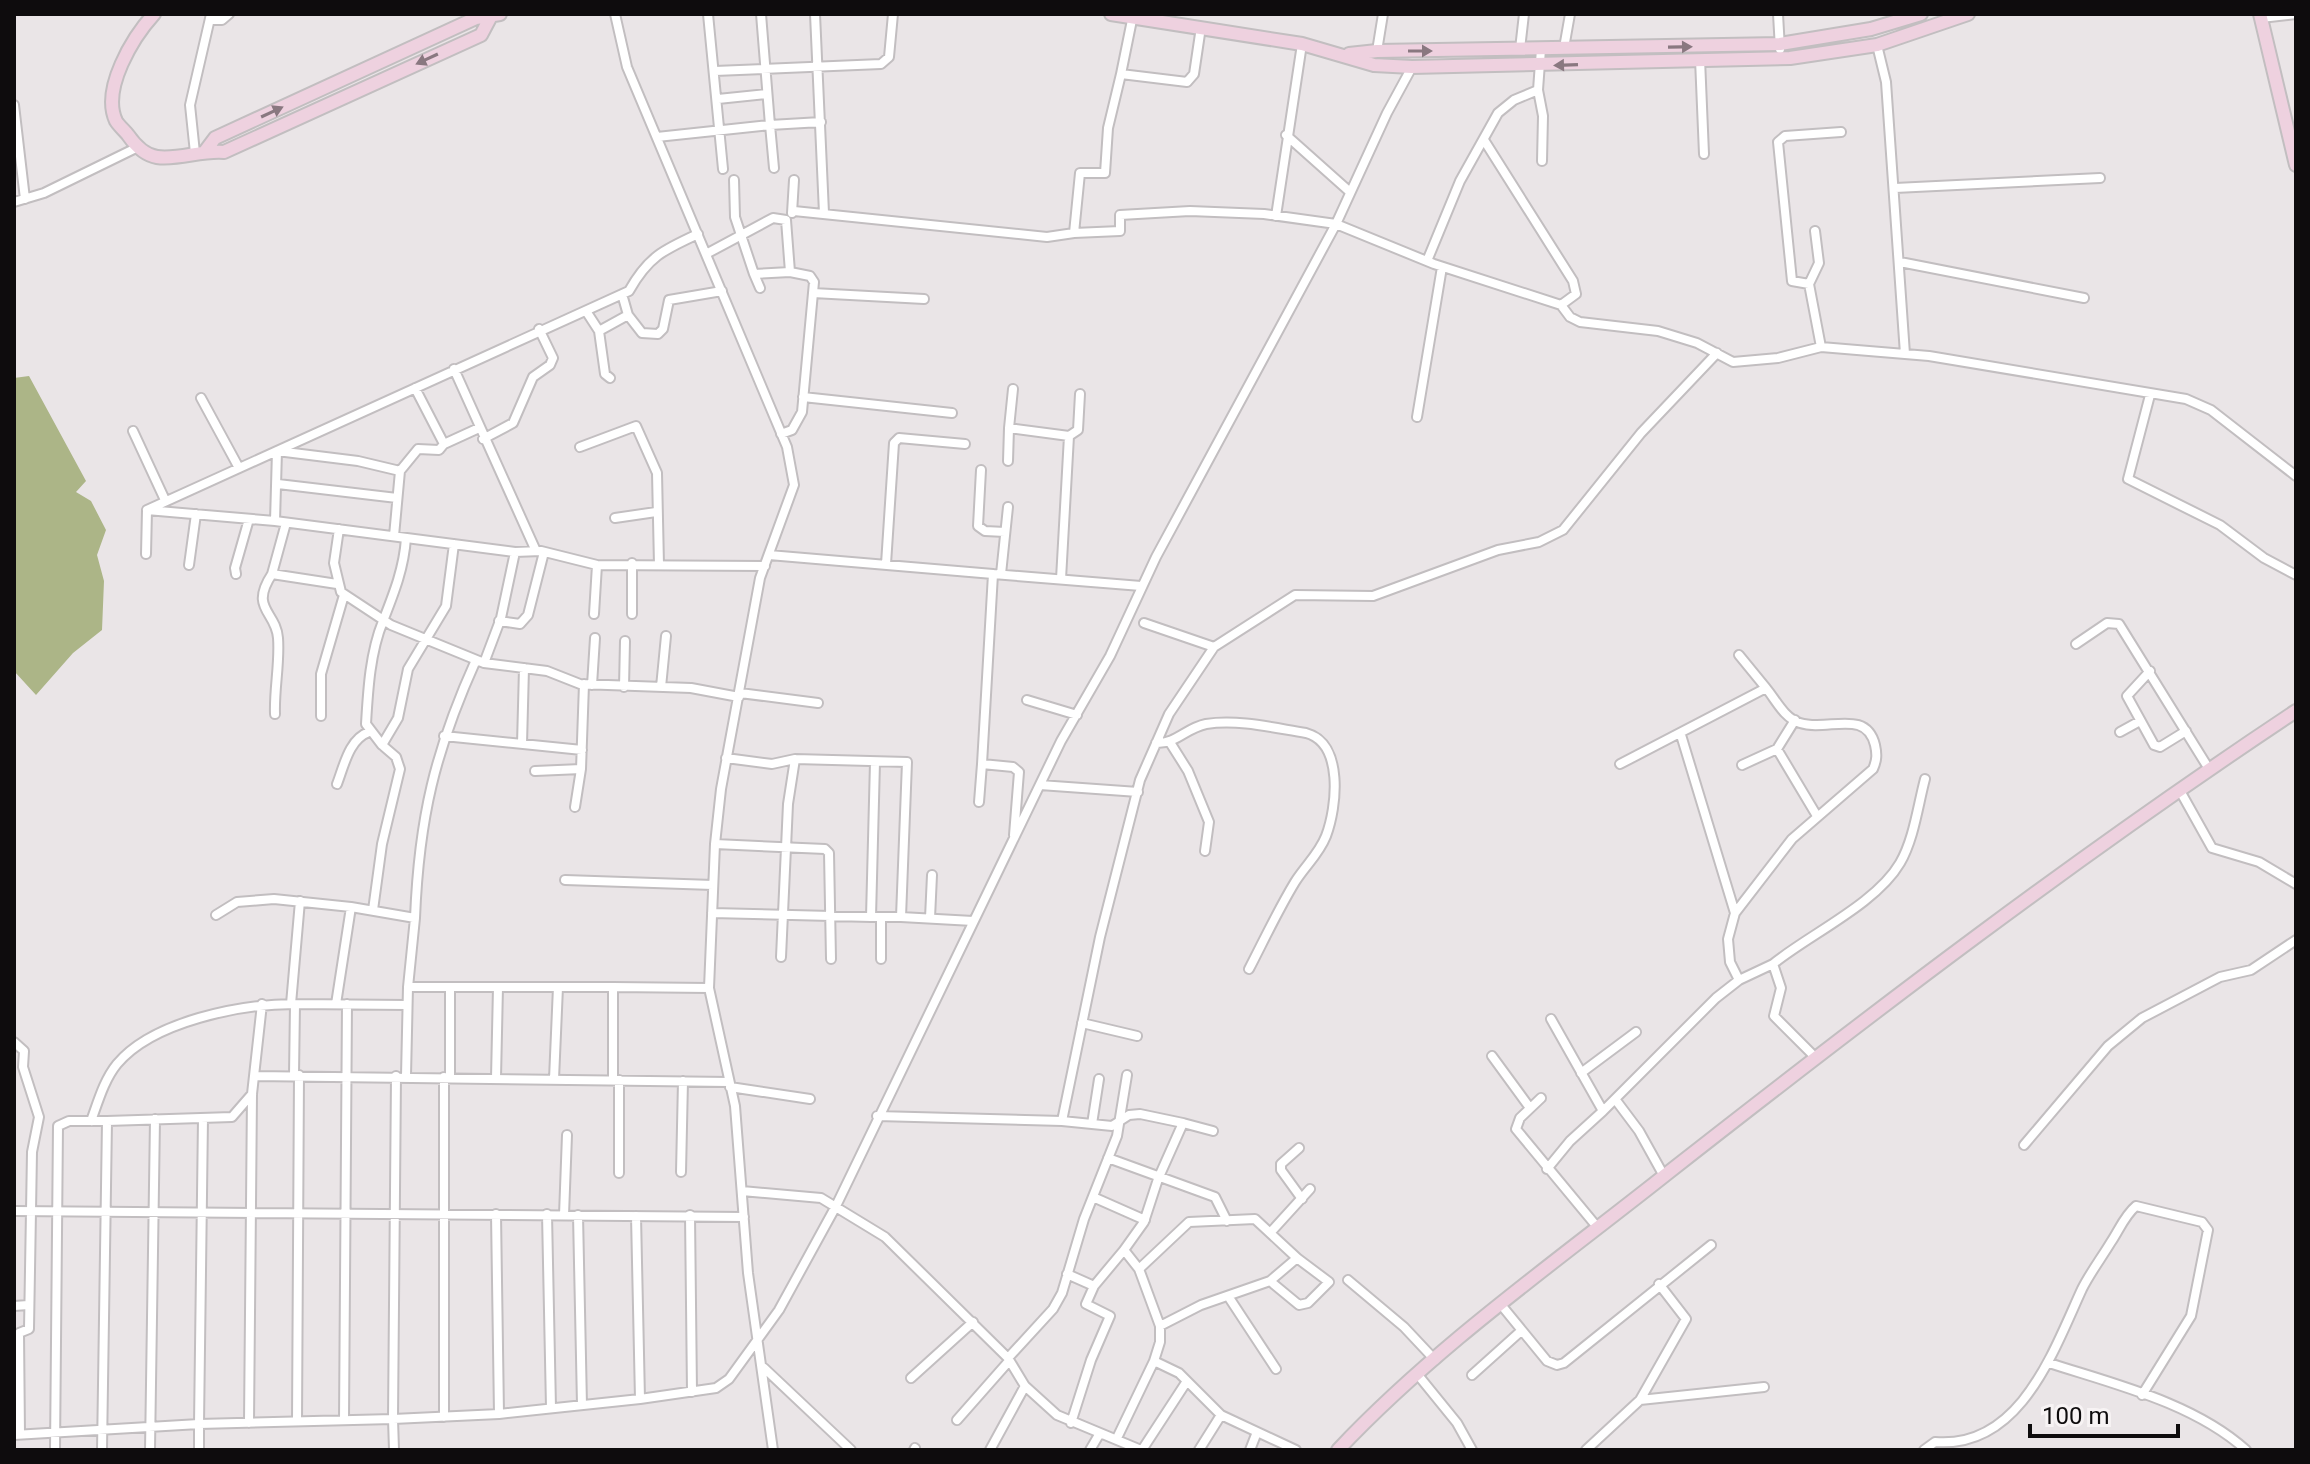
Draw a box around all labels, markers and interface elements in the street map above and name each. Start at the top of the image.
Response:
one-way arrow [1668,41,1693,53]
one-way arrow [1408,45,1433,57]
one-way arrow [415,53,439,66]
one-way arrow [1553,59,1578,72]
one-way arrow [260,105,284,119]
scale bar [2030,1388,2178,1438]
text: 100 m [2042,1402,2109,1430]

